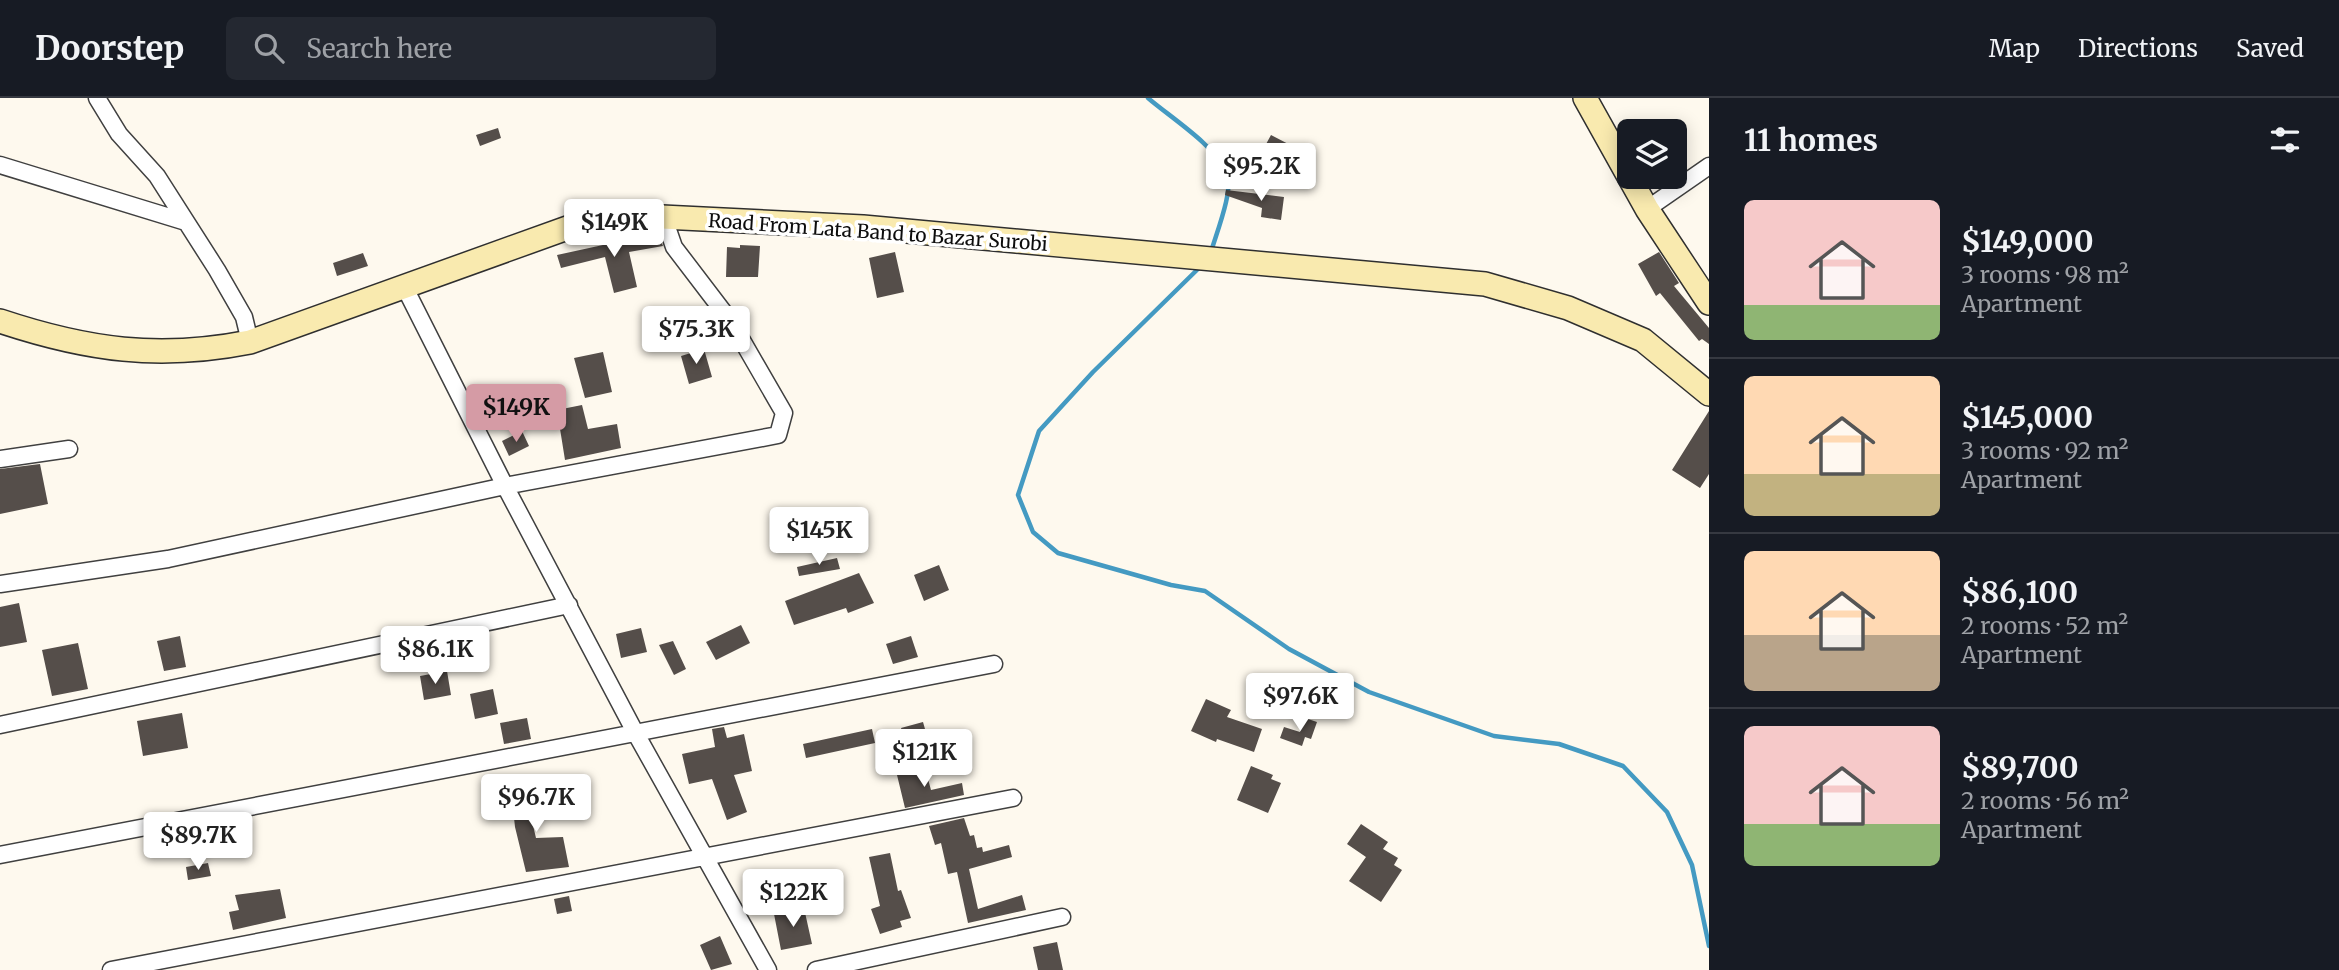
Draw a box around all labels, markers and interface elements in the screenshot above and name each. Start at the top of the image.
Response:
search box [226,17,716,80]
text: Doorstep [35,28,184,69]
icon: search [250,29,288,67]
text: Search here [306,32,452,65]
text: Map [1989,33,2040,64]
text: Directions [2078,33,2198,64]
text: Saved [2236,33,2304,64]
map controls [1617,119,1687,189]
button: layers [1617,119,1687,189]
text: 11 homes [1744,121,1878,159]
icon: filters [2266,121,2304,159]
pin: $95.2K [1204,144,1318,203]
text: $95.2K [1222,151,1300,180]
pin: $149K [565,200,663,259]
text: $149K [580,207,648,236]
street label: Road From Lata Band to Bazar Surobi [707,208,1049,256]
text: $149,000 [1961,222,2094,260]
icon: home [1800,228,1884,312]
text: 3 rooms · 98 m² [1961,260,2129,289]
text: Apartment [1961,289,2082,318]
pin: $75.3K [639,306,753,366]
text: $75.3K [658,314,734,343]
pin: $149K [467,384,565,444]
text: $149K [482,392,550,421]
text: $145,000 [1961,398,2093,436]
icon: home [1800,404,1884,488]
text: 3 rooms · 92 m² [1961,436,2128,465]
text: Apartment [1961,465,2082,494]
pin: $145K [770,508,868,567]
text: $145K [785,515,853,544]
text: $86,100 [1961,573,2078,611]
icon: home [1800,579,1884,663]
text: 2 rooms · 52 m² [1961,611,2128,640]
pin: $86.1K [378,626,492,686]
text: $86.1K [397,634,473,663]
text: Apartment [1961,640,2082,669]
pin: $97.6K [1243,674,1357,733]
text: $97.6K [1262,681,1338,710]
pin: $121K [875,730,973,789]
text: $121K [891,737,957,766]
text: $89,700 [1961,748,2079,786]
icon: home [1800,754,1884,838]
pin: $96.7K [479,774,593,834]
text: $96.7K [497,782,575,811]
text: 2 rooms · 56 m² [1961,786,2129,815]
pin: $89.7K [141,812,255,872]
text: Apartment [1961,815,2082,844]
text: $89.7K [159,820,237,849]
pin: $122K [744,870,842,929]
text: $122K [759,877,827,906]

